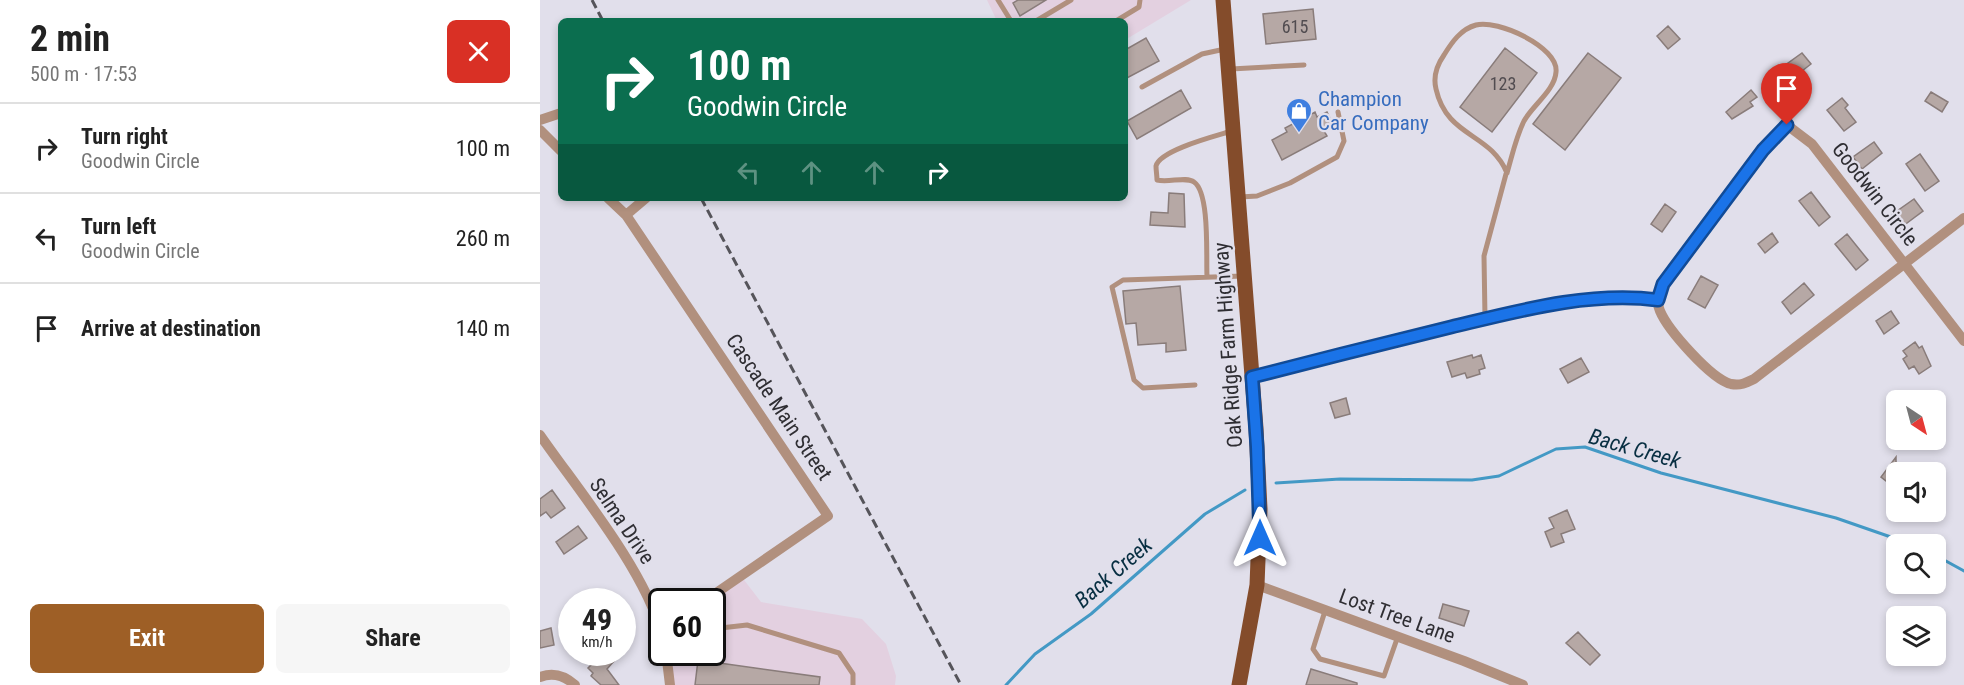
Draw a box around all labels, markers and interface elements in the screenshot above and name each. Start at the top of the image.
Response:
house number: 615 [1282,16,1308,37]
text: 2 min [30,18,110,60]
button: close [447,20,510,83]
text: 100 m [687,41,792,90]
icon: right [588,42,666,120]
text: 500 m · 17:53 [30,62,137,86]
pin [1761,63,1812,125]
icon: arrive [1770,72,1803,105]
house number: 123 [1490,73,1516,94]
place label: Champion Car Company [1318,87,1429,135]
text: Goodwin Circle [687,91,847,123]
shop icon: Champion Car Company [1284,96,1314,134]
text: Turn right [81,124,168,149]
icon: right [30,132,63,165]
text: 100 m [456,136,510,161]
street label: Goodwin Circle [1827,137,1923,251]
text: Goodwin Circle [81,149,200,173]
icon: left [732,156,765,189]
icon: ahead [795,156,828,189]
icon: ahead [858,156,891,189]
icon: right [921,156,954,189]
text: Turn left [81,214,156,239]
icon: left [30,222,63,255]
text: 260 m [456,226,510,251]
text: Goodwin Circle [81,239,200,263]
street label: Oak Ridge Farm Highway [1209,241,1247,449]
icon: arrive [30,312,63,345]
text: Arrive at destination [81,316,261,341]
text: 140 m [456,316,510,341]
street label: Cascade Main Street [721,329,837,485]
north arrow [1886,390,1946,450]
map controls [1886,390,1946,666]
water label: Back Creek [1586,423,1684,474]
button: sound [1886,462,1946,522]
street label: Selma Drive [585,474,659,569]
position arrow [1228,506,1292,570]
water label: Back Creek [1070,532,1157,613]
button: search [1886,534,1946,594]
street label: Lost Tree Lane [1336,584,1458,648]
speed limit sign: 60 [648,588,726,666]
text: 49 [582,602,612,637]
button: Exit [30,604,264,673]
button: Share [276,604,510,673]
button: layers [1886,606,1946,666]
text: km/h [582,633,612,651]

